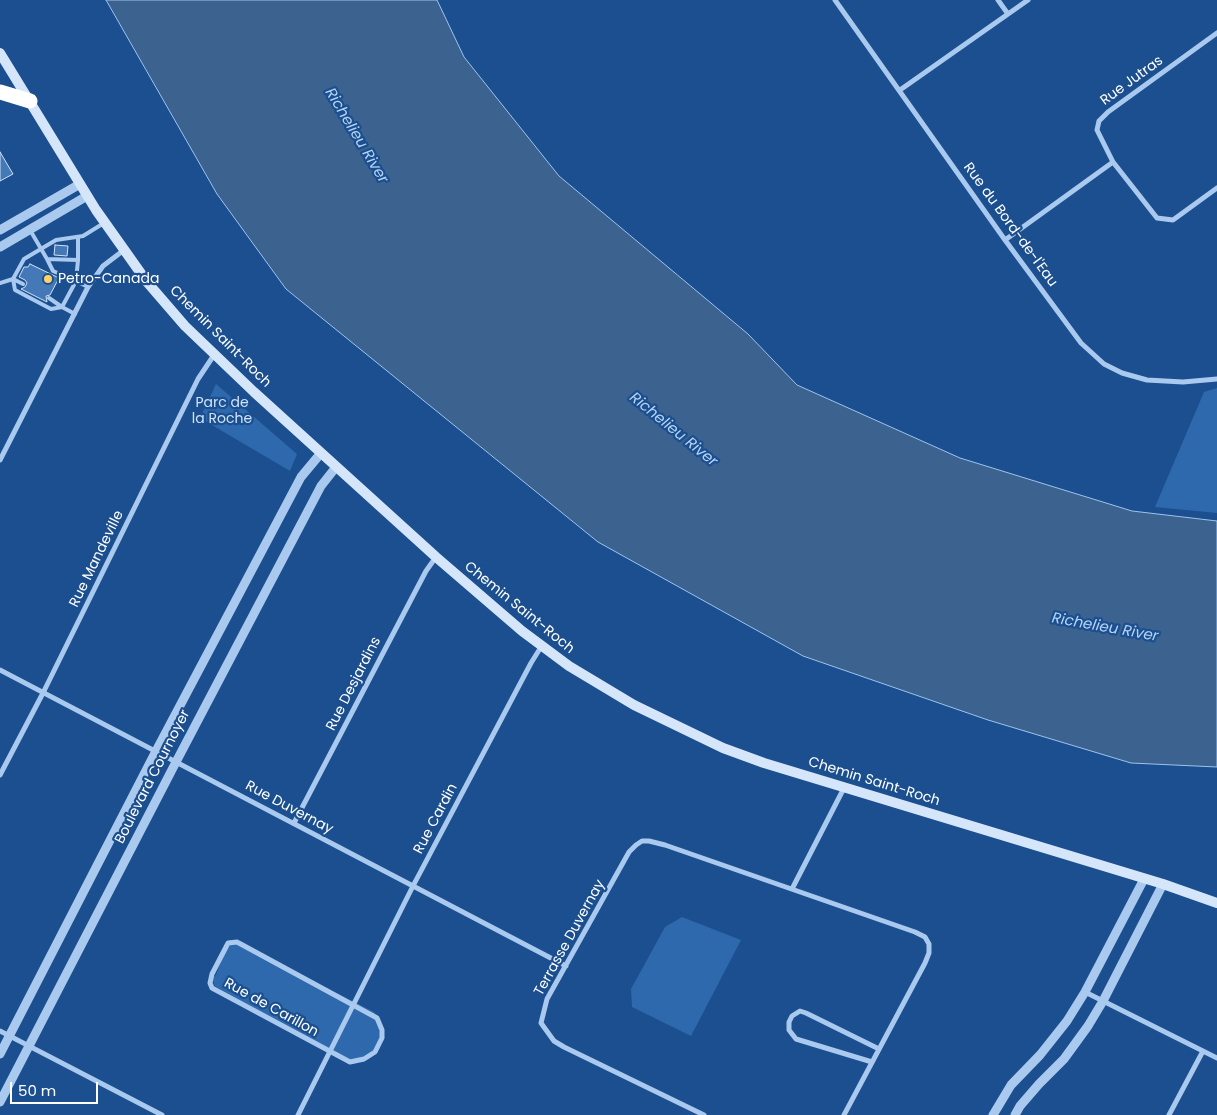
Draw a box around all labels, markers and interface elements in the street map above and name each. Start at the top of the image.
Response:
street label: Rue Jutras [1097,53,1167,109]
water label: Richelieu River [321,85,391,187]
street label: Rue du Bord-de-l'Eau [959,160,1061,290]
place label: Petro-Canada [58,271,159,287]
marker: Petro-Canada [42,273,54,285]
street label: Chemin Saint-Roch [166,283,274,391]
water label: Richelieu River [625,389,721,471]
park label: Parc de la Roche [192,395,252,428]
street label: Rue Mandeville [66,508,128,610]
street label: Chemin Saint-Roch [461,558,577,658]
water label: Richelieu River [1050,610,1160,646]
street label: Rue Desjardins [323,634,385,734]
street label: Boulevard Cournoyer [112,707,194,847]
street label: Chemin Saint-Roch [806,754,942,810]
street label: Rue Duvernay [242,778,336,838]
street label: Rue Cardin [410,781,462,857]
street label: Terrasse Duvernay [531,877,609,999]
street label: Rue de Carillon [221,975,321,1041]
scale bar [12,1072,100,1104]
text: 50 m [18,1080,56,1101]

